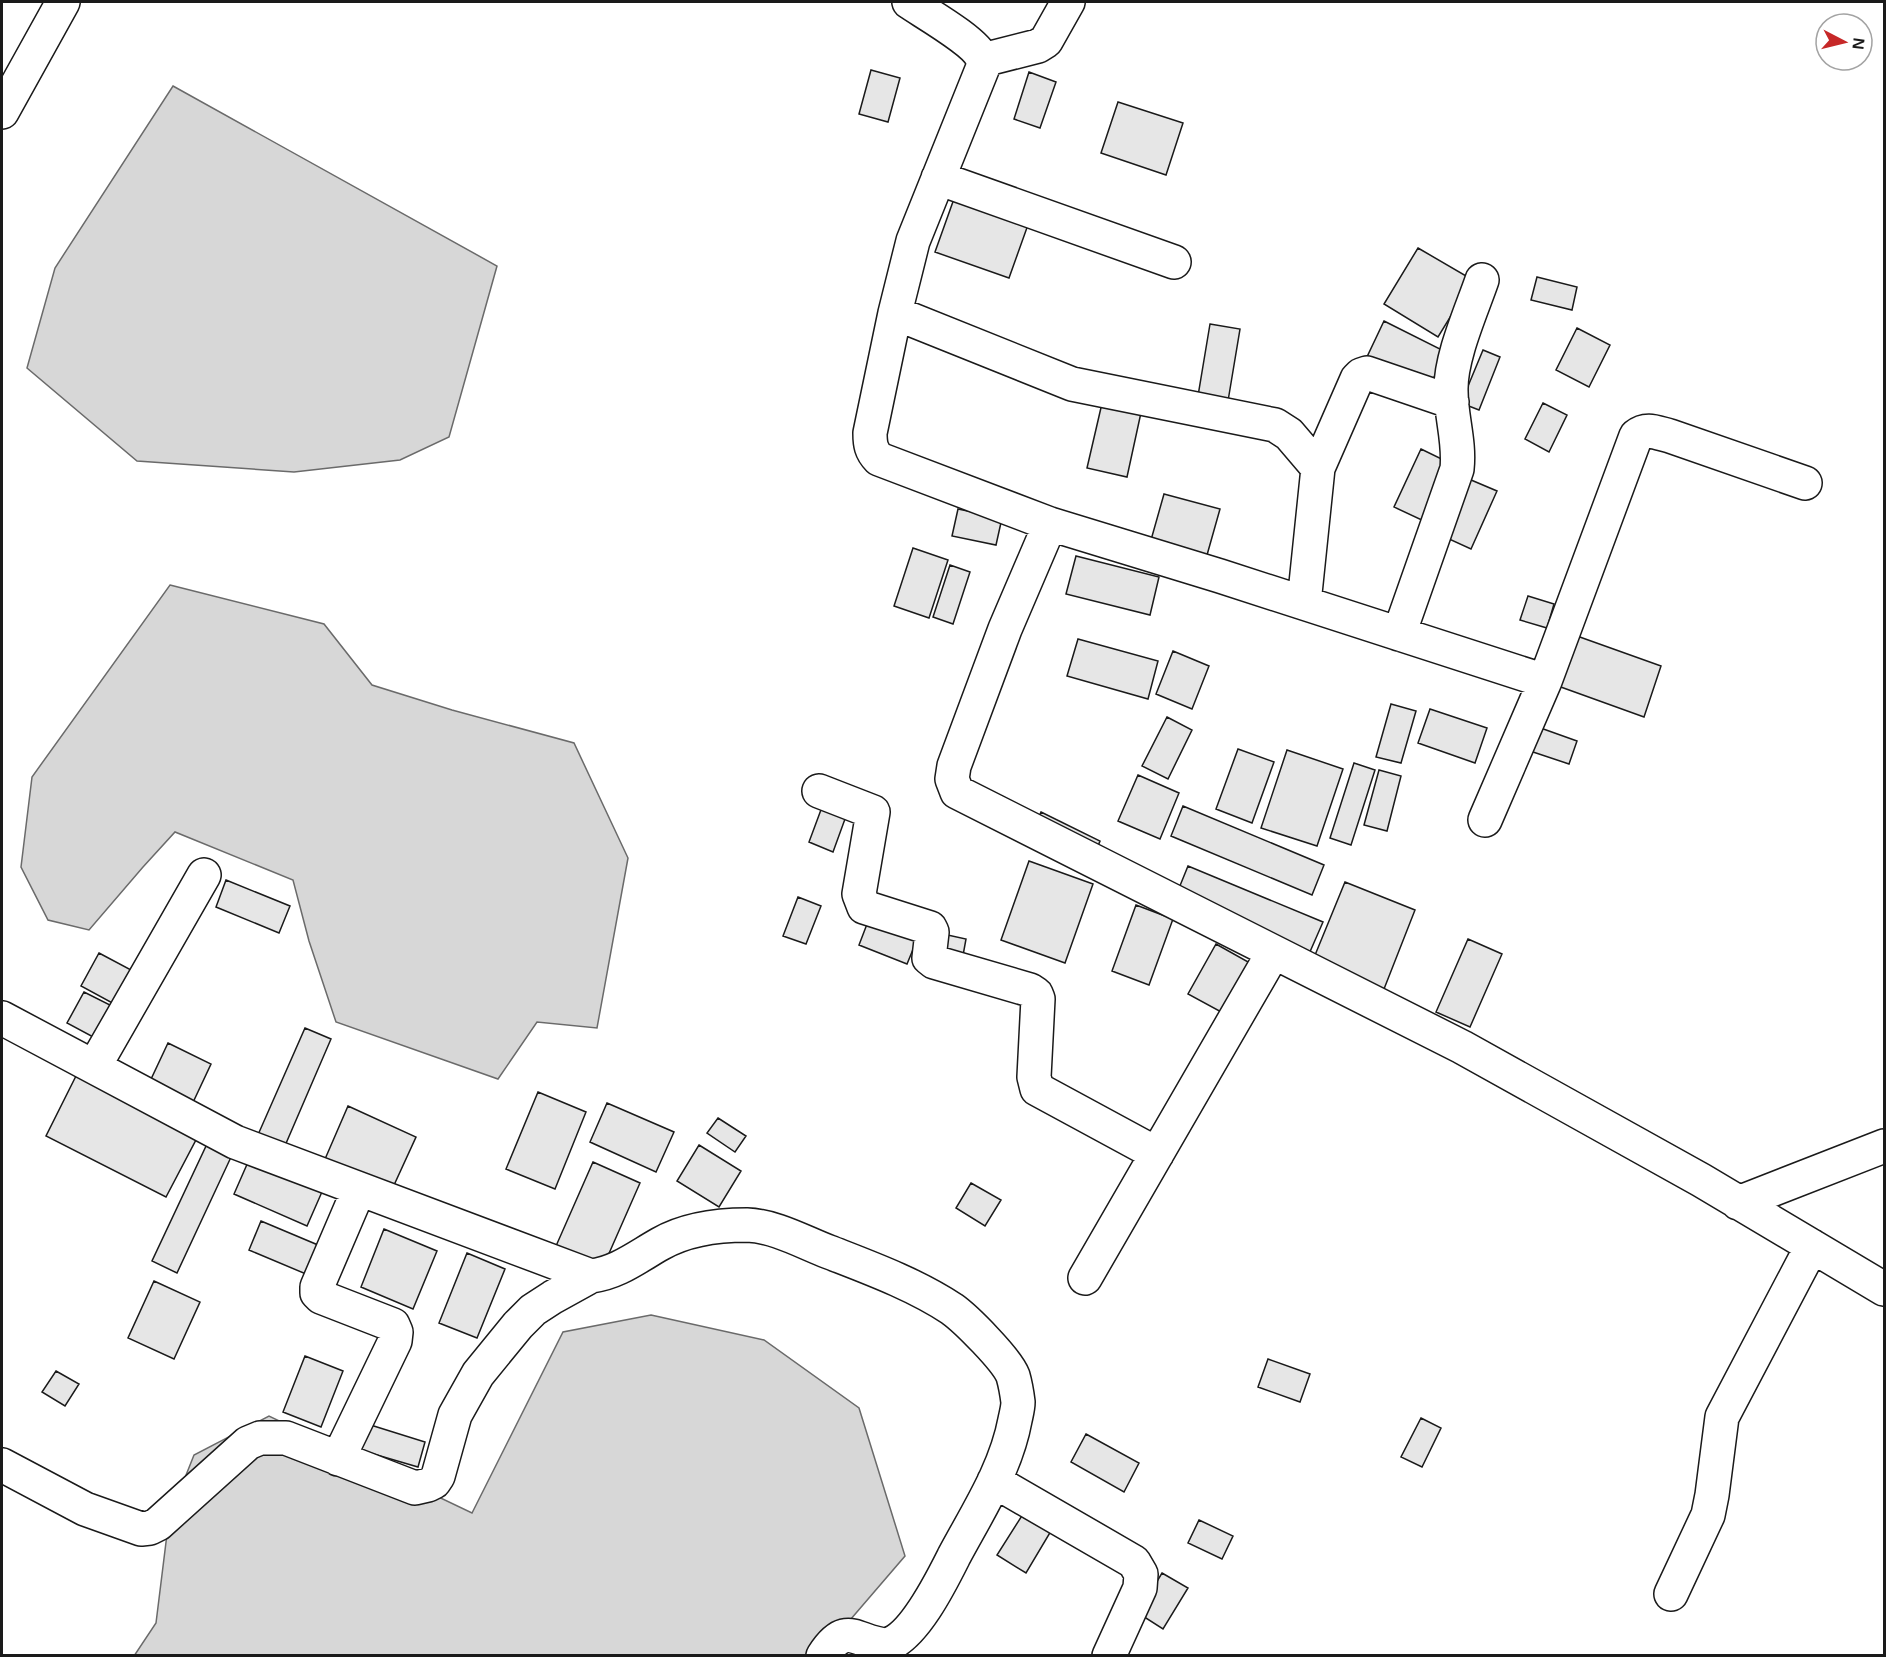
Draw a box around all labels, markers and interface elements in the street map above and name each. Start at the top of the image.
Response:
north arrow [1814,12,1874,72]
text: N [1849,37,1868,51]

